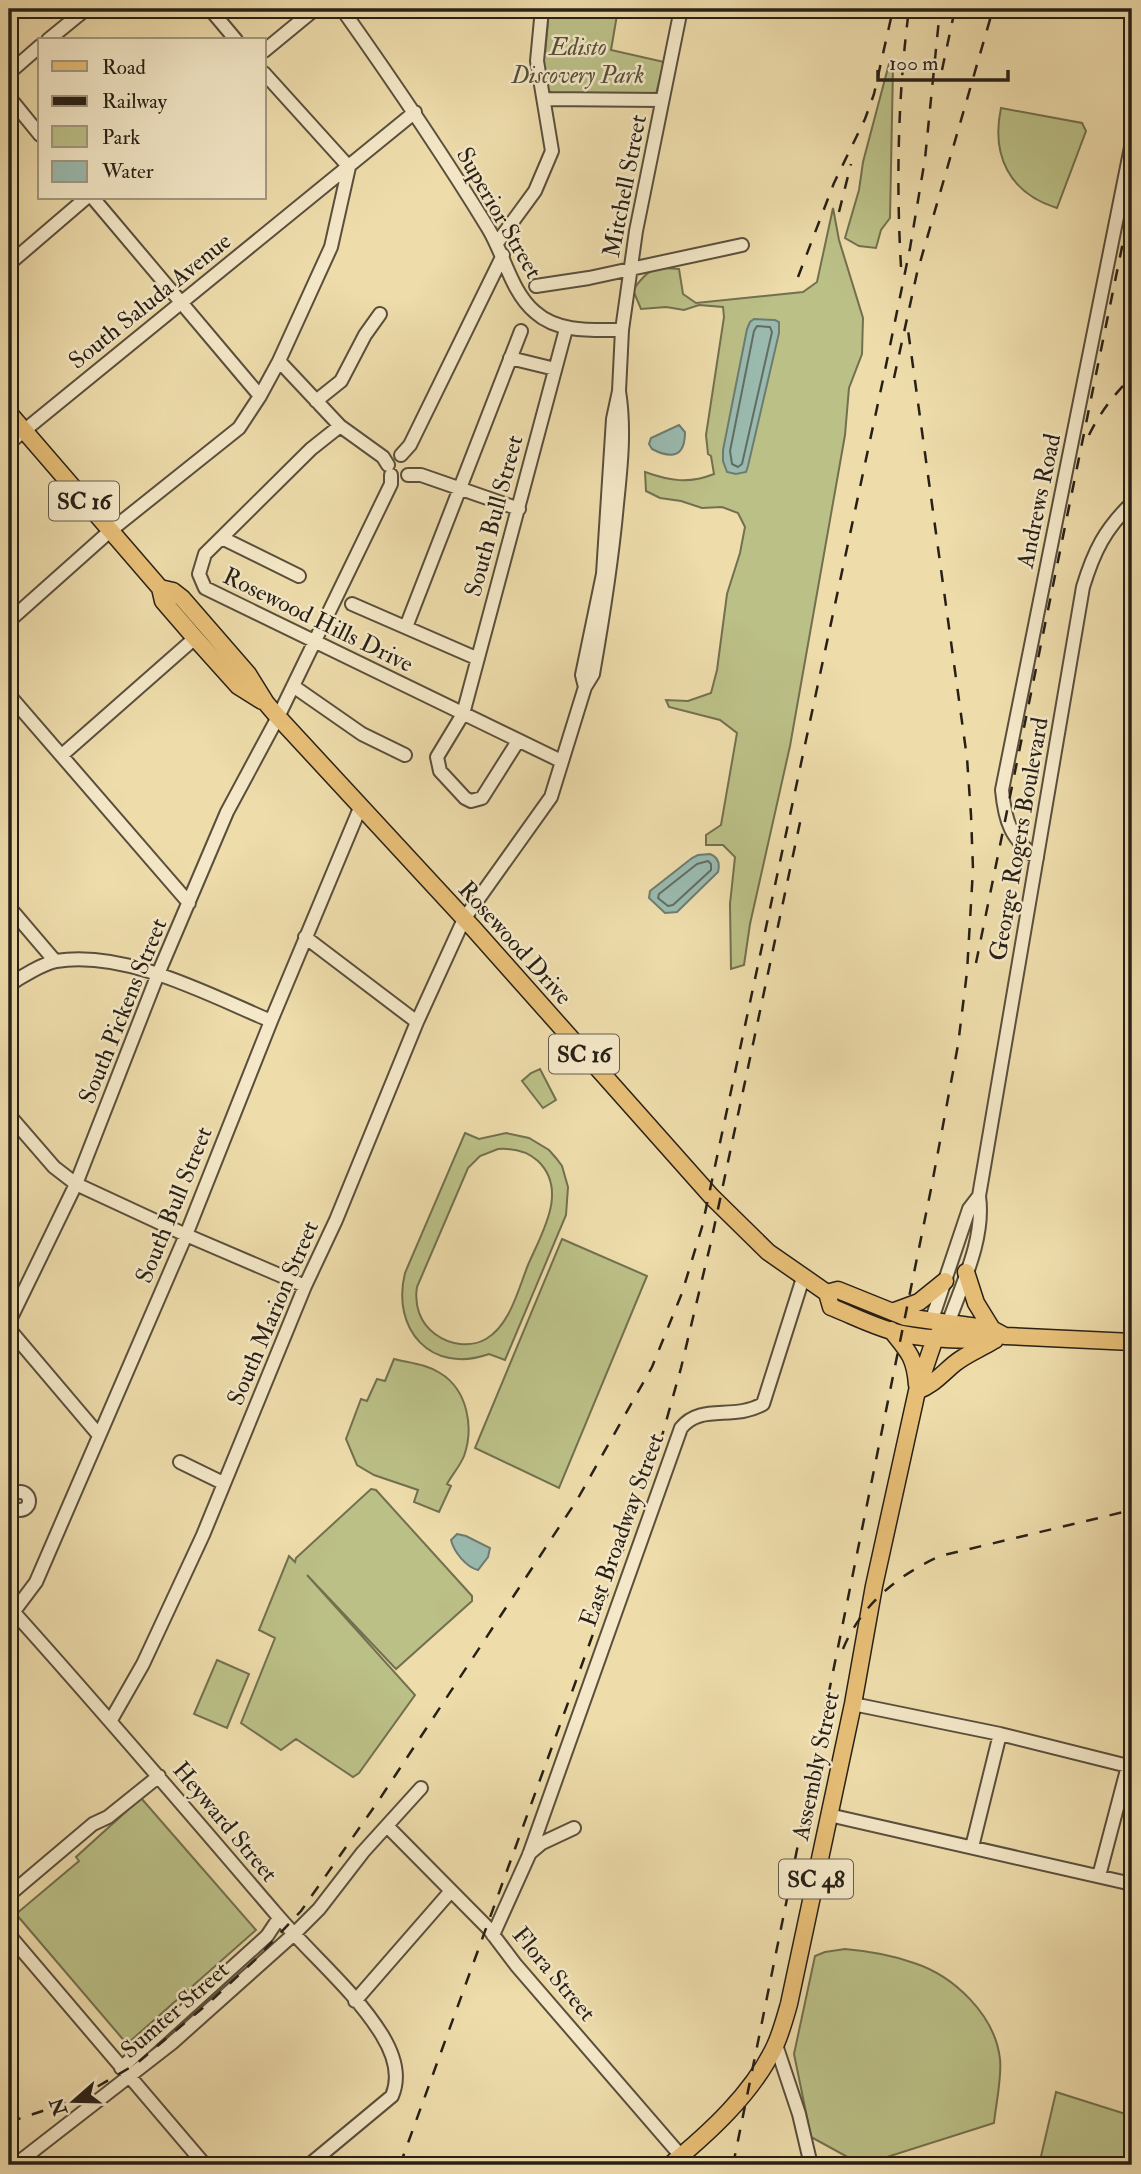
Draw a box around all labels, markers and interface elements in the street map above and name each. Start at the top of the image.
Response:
park label: Edisto Discovery Park [511,32,645,91]
legend [38,38,266,200]
scale bar [878,38,1008,82]
text: 100 m [889,50,939,77]
text: Road [102,54,147,81]
text: Railway [102,88,168,115]
street label: Mitchell Street [596,112,654,260]
text: Park [102,124,140,151]
street label: Superior Street [449,142,549,284]
text: Water [101,158,154,185]
street label: South Saluda Avenue [62,226,238,376]
street label: Andrews Road [1009,431,1068,572]
street label: South Bull Street [458,432,531,600]
road number: SC 16 [49,481,119,520]
street label: Rosewood Hills Drive [218,560,418,680]
street label: George Rogers Boulevard [982,715,1056,963]
street label: Rosewood Drive [451,875,579,1011]
street label: South Pickens Street [72,914,174,1108]
road number: SC 16 [549,1035,619,1074]
street label: South Bull Street [129,1122,220,1288]
street label: South Marion Street [220,1216,326,1410]
street label: East Broadway Street [573,1429,671,1631]
street label: Assembly Street [785,1689,847,1844]
street label: Heyward Street [166,1755,285,1889]
road number: SC 48 [779,1860,853,1898]
street label: Flora Street [505,1920,603,2028]
street label: Sumter Street [114,1954,236,2066]
north arrow [38,2066,108,2136]
text: N [44,2093,73,2120]

